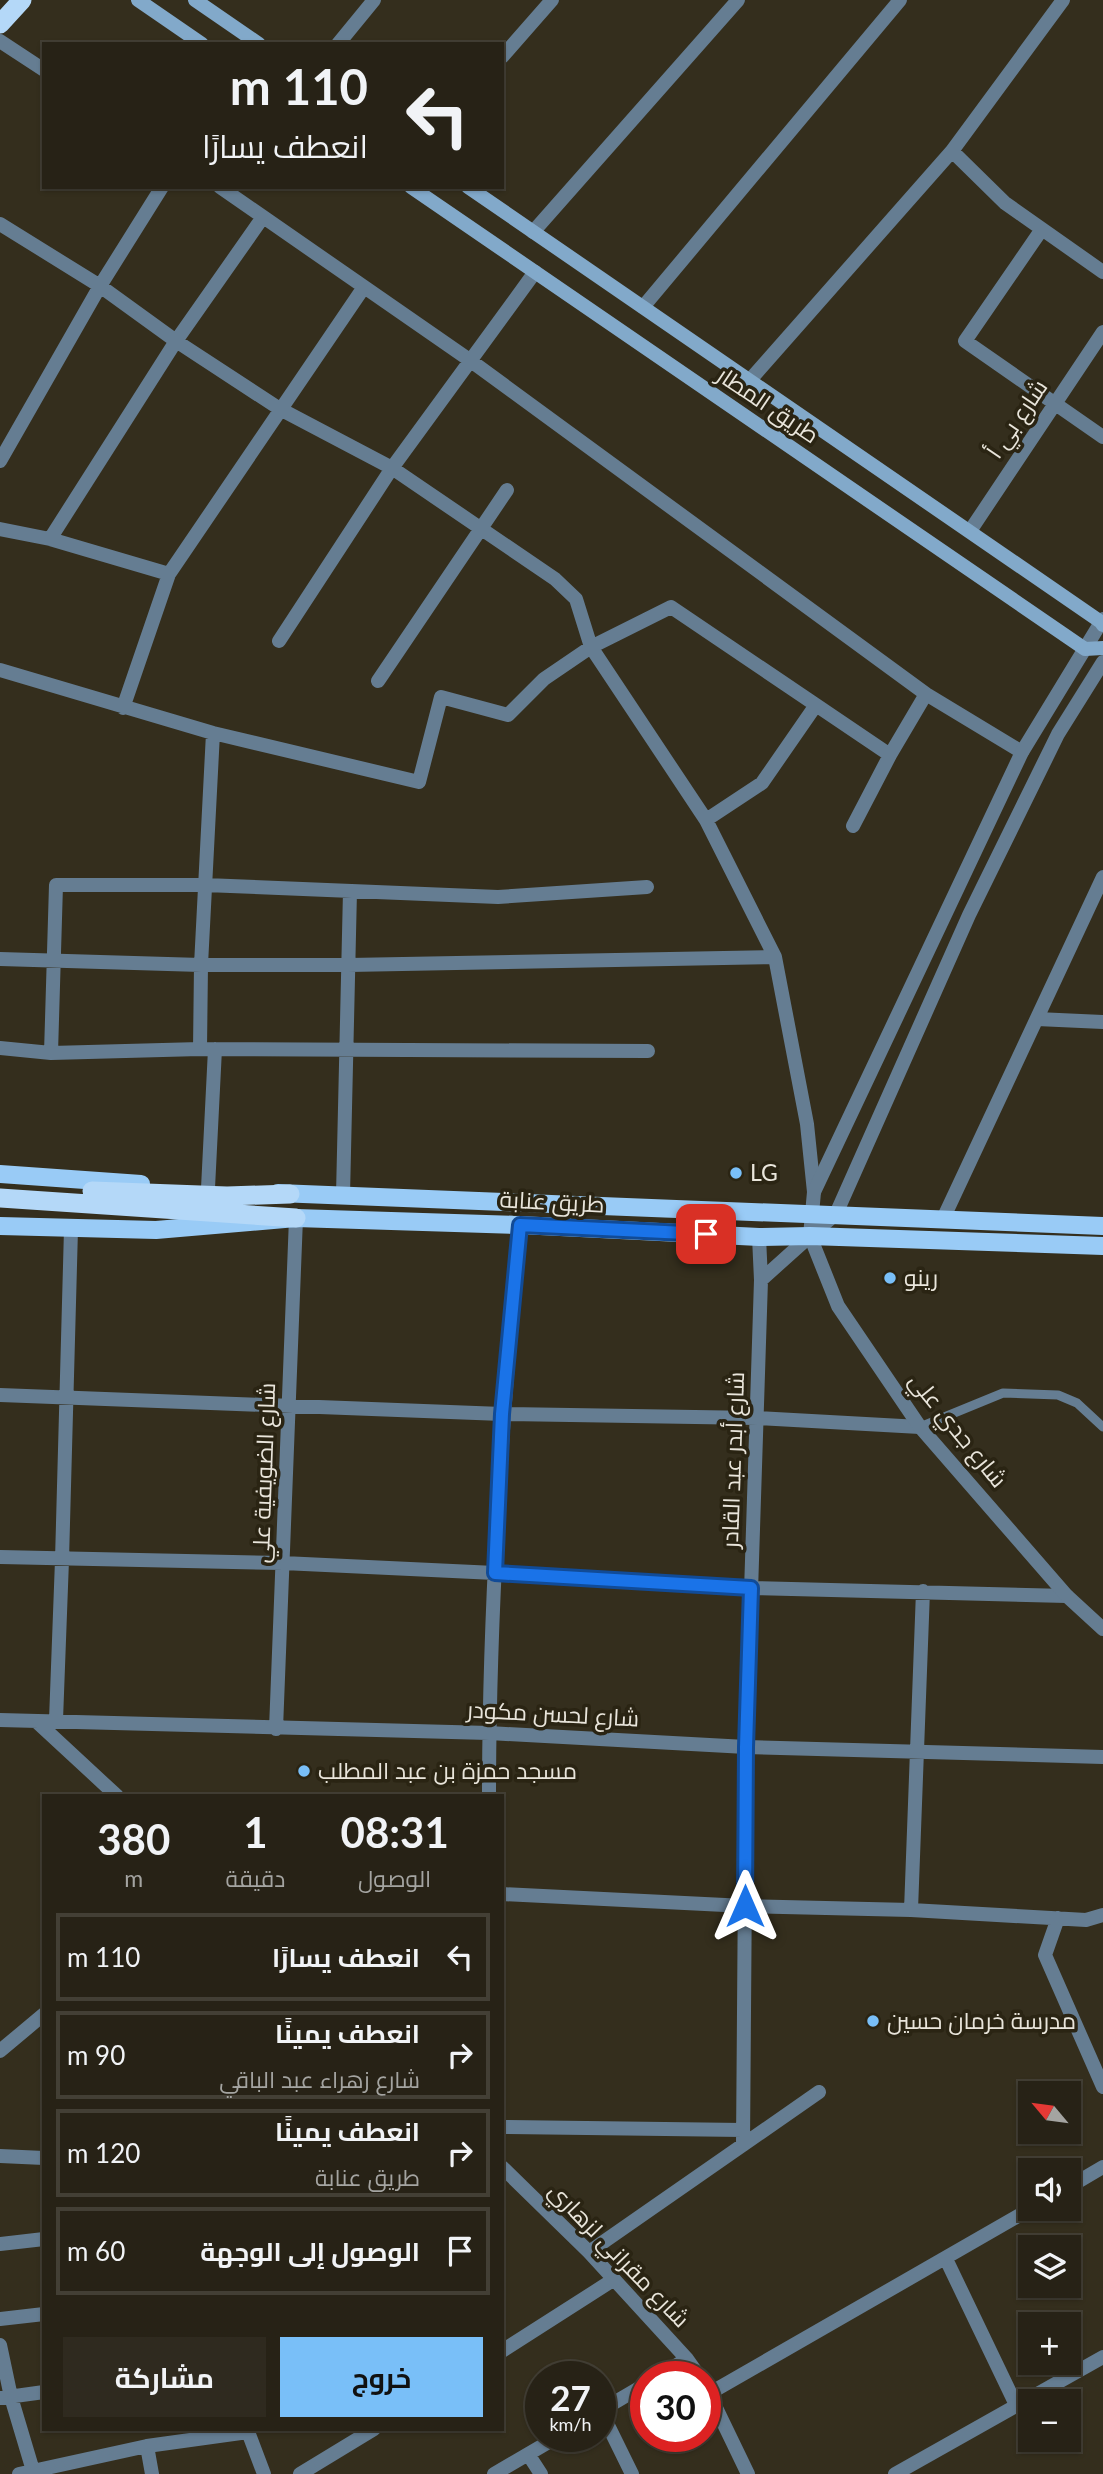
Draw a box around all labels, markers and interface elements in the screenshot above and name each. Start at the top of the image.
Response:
text: 110 m [230,57,368,115]
icon: left [392,70,483,161]
text: انعطف يسارًا [202,126,368,165]
street label: طريق المطار [710,359,825,449]
street label: شارع بي أ [980,374,1057,466]
place label: LG [750,1158,778,1186]
marker: LG [728,1165,744,1181]
street label: طريق عنابة [499,1184,605,1219]
pin [676,1204,736,1264]
icon: arrive [687,1215,725,1253]
place label: رينو [904,1263,938,1291]
marker: رينو [882,1270,898,1286]
street label: شارع جدي علي [900,1366,1014,1496]
street label: شارع أبدر عبد القادر [715,1371,752,1551]
street label: شارع الضويفية علي [246,1382,285,1564]
street label: شارع لحسن مكودر [464,1694,640,1734]
place label: مسجد حمزة بن عبد المطلب [318,1756,577,1785]
marker: مسجد حمزة بن عبد المطلب [296,1763,312,1779]
text: 1 [243,1807,268,1857]
text: 08:31 [341,1807,449,1857]
text: 380 [97,1814,170,1864]
text: m [124,1864,143,1892]
text: دقيقة [226,1864,285,1892]
text: الوصول [358,1864,431,1892]
position arrow [708,1869,782,1943]
icon: left [441,1938,479,1976]
text: 110 m [67,1941,140,1973]
text: انعطف يسارًا [272,1941,420,1973]
place label: مدرسة خرمان حسين [887,2006,1076,2035]
marker: مدرسة خرمان حسين [865,2013,881,2029]
text: انعطف يمينًا [275,2017,420,2049]
icon: right [441,2036,479,2074]
text: 90 m [67,2039,125,2071]
text: شارع زهراء عبد الباقي [219,2065,420,2093]
north arrow [1018,2081,1082,2144]
map controls [1018,2081,1081,2452]
text: انعطف يمينًا [275,2115,420,2147]
icon: right [441,2134,479,2172]
text: 120 m [67,2137,140,2169]
button: sound [1018,2158,1081,2221]
text: طريق عنابة [315,2163,420,2191]
street label: شارع مقراني لزهاري [540,2176,696,2336]
icon: arrive [441,2232,479,2270]
text: 60 m [67,2235,125,2267]
text: الوصول إلى الوجهة [200,2235,420,2267]
button: layers [1018,2235,1081,2298]
button: + [1018,2312,1081,2375]
button: مشاركة [63,2337,266,2417]
button: خروج [280,2337,483,2417]
speed limit sign: 30 [630,2361,721,2452]
text: 27 [550,2376,591,2418]
button: − [1018,2389,1081,2452]
text: km/h [549,2413,592,2435]

